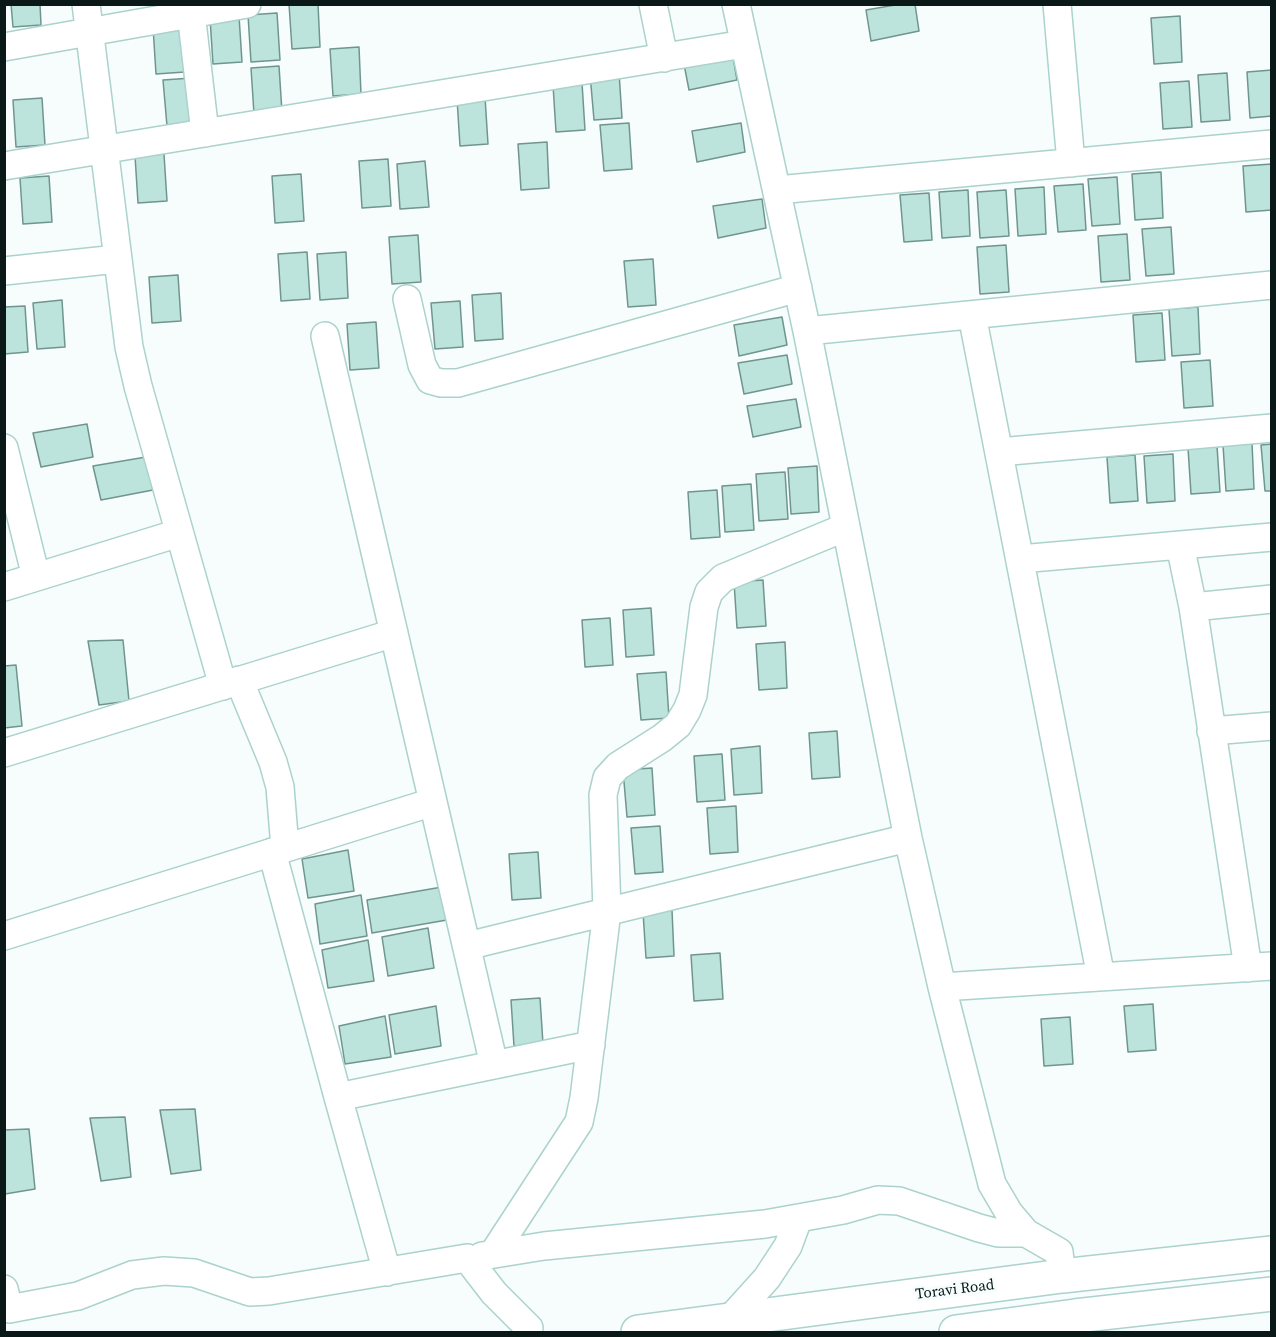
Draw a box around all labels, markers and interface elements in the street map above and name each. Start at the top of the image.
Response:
street label: Toravi Road [915,1276,995,1304]

